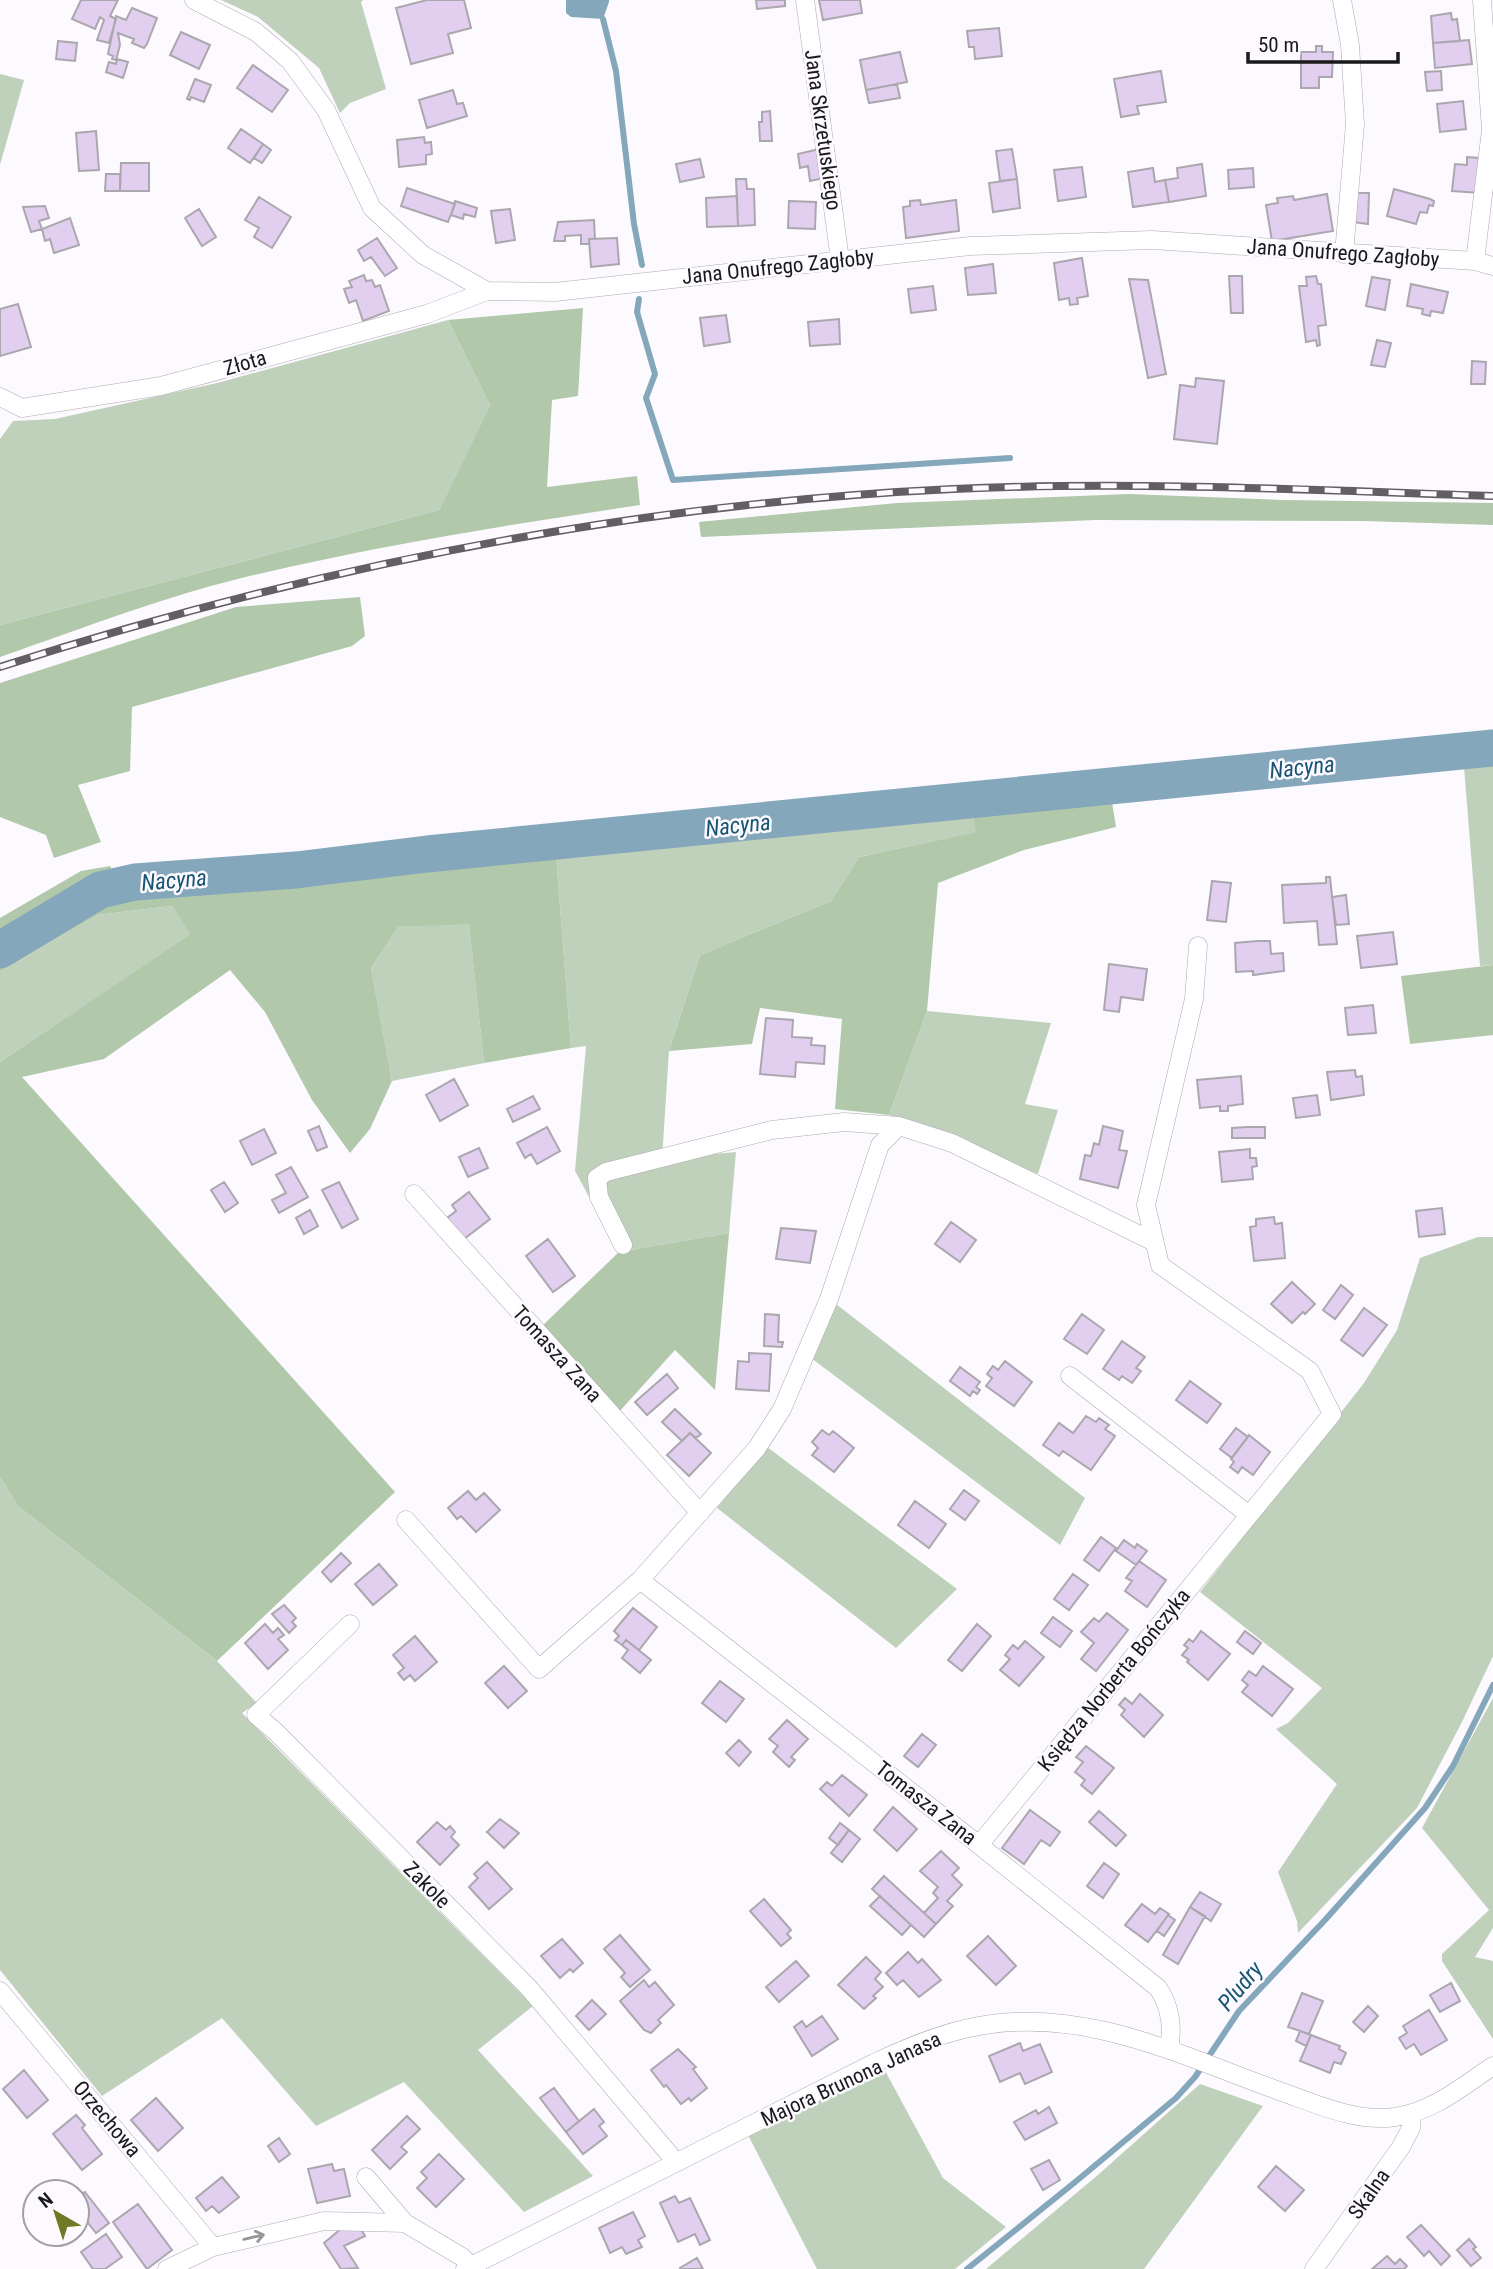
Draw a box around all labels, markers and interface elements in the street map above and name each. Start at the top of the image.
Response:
scale bar [1248,21,1398,65]
text: 50 m [1258,33,1299,57]
street label: Jana Skrzetuskiego [800,48,846,212]
street label: Jana Onufrego Zagłoby [1246,234,1440,272]
street label: Jana Onufrego Zagłoby [681,245,875,289]
street label: Złota [221,346,269,380]
water label: Nacyna [1268,751,1336,784]
water label: Nacyna [704,809,772,842]
water label: Nacyna [140,864,208,897]
street label: Tomasza Zana [508,1301,606,1407]
street label: Księdza Norberta Bończyka [1033,1584,1195,1776]
street label: Tomasza Zana [871,1756,981,1850]
street label: Zakole [399,1857,455,1913]
water label: Pludry [1212,1956,1269,2016]
street label: Majora Brunona Janasa [757,2027,945,2131]
street label: Orzechowa [68,2076,146,2162]
street label: Skalna [1343,2164,1395,2224]
north arrow [21,2178,91,2248]
text: N [34,2188,57,2213]
one-way arrow [242,2230,264,2243]

